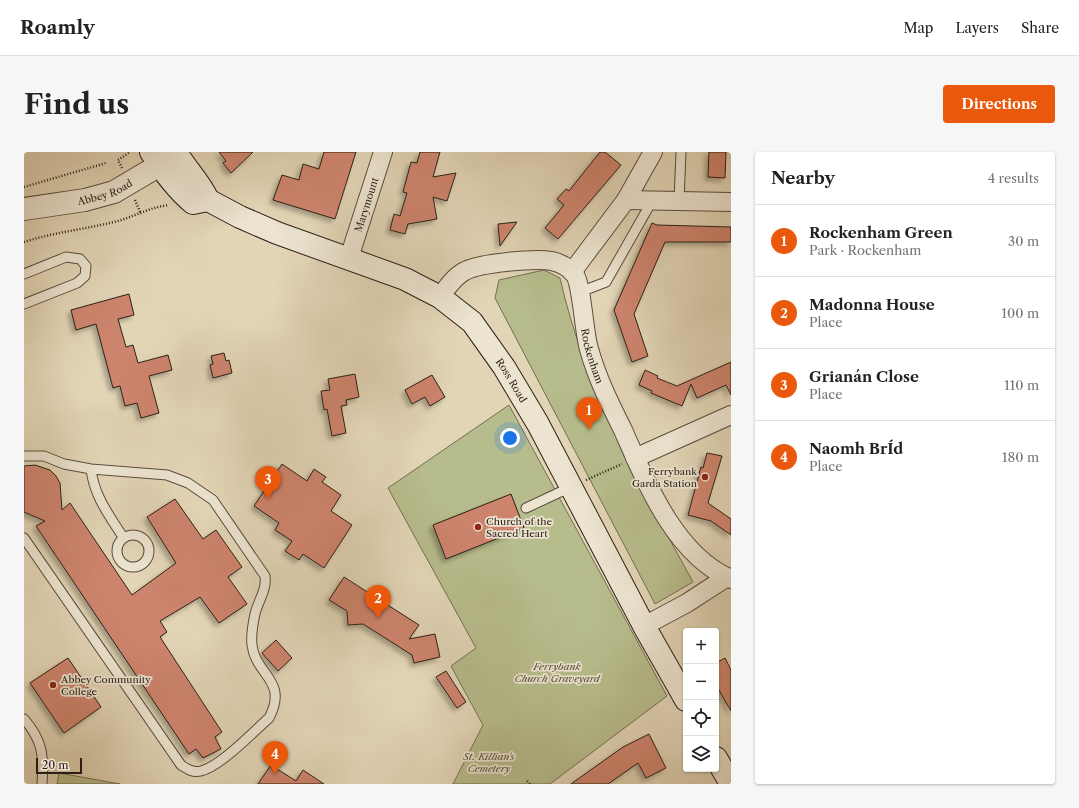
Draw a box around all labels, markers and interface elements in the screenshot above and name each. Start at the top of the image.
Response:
text: Roamly [20,16,95,39]
text: Map [903,19,933,37]
text: Layers [955,19,999,37]
text: Share [1021,19,1059,37]
button: Directions [943,85,1055,123]
text: Find us [24,87,129,121]
text: Nearby [771,168,835,188]
text: 4 results [988,170,1039,186]
street label: Marymount [352,175,382,234]
street label: Abbey Road [76,177,135,208]
text: Rockenham Green [809,223,953,242]
text: 1 [781,233,787,249]
text: 30 m [1008,233,1039,249]
text: Park · Rockenham [809,242,921,258]
text: Madonna House [809,295,935,314]
text: 2 [780,305,788,321]
text: 100 m [1001,305,1039,321]
text: Place [809,314,842,330]
street label: Rockenham [578,328,607,386]
street label: Ross Road [493,356,530,405]
text: Grianán Close [809,367,919,386]
text: 3 [780,377,788,393]
text: 110 m [1004,377,1039,393]
text: Place [809,386,842,402]
pin: 1 [576,397,602,430]
your location [500,428,520,448]
text: Naomh BrÍd [809,439,903,458]
text: 4 [780,449,788,465]
text: 180 m [1002,449,1039,465]
text: Place [809,458,842,474]
place label: Ferrybank Garda Station [632,465,698,490]
pin: 3 [255,466,281,499]
marker: Ferrybank Garda Station [700,472,710,482]
place label: Church of the Sacred Heart [486,515,553,540]
marker: Church of the Sacred Heart [473,522,483,532]
pin: 2 [365,585,391,618]
map controls [683,628,719,772]
button: + [683,628,719,664]
park label: Ferrybank Church Graveyard [514,660,601,685]
button: − [683,664,719,700]
place label: Abbey Community College [60,673,151,698]
marker: Abbey Community College [48,680,58,690]
button: locate [683,700,719,736]
button: layers [683,736,719,772]
pin: 4 [262,741,288,774]
park label: St. Killian's Cemetery [462,750,515,775]
scale bar [36,756,82,775]
text: 20 m [42,758,68,772]

